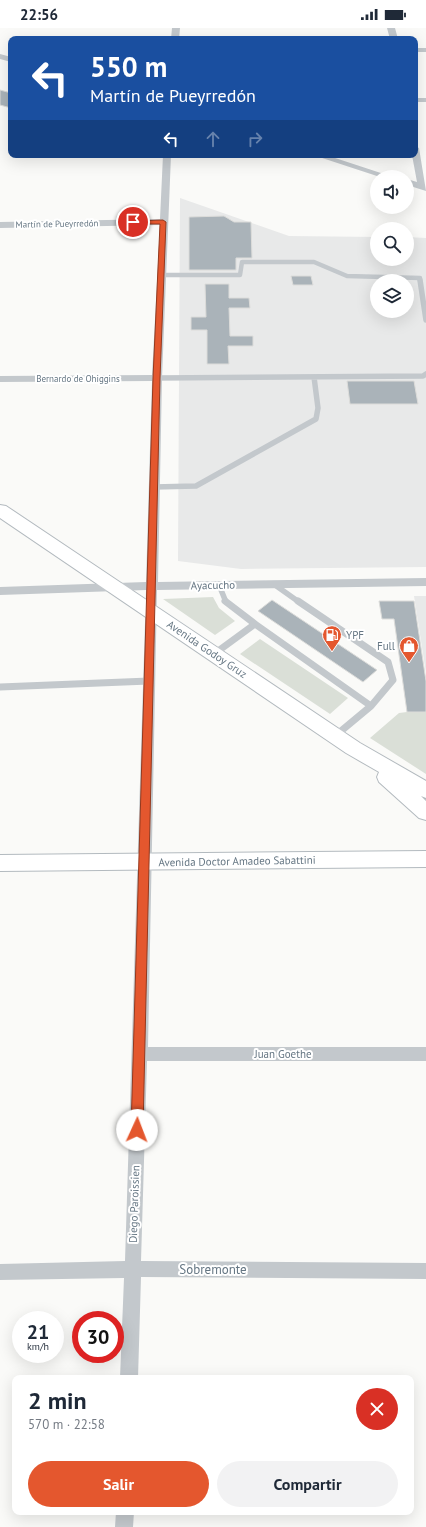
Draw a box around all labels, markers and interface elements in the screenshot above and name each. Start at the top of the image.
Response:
text: 22:56 [20,5,58,24]
text: 550 m [90,48,167,85]
icon: left [24,52,76,104]
text: Martín de Pueyrredón [90,84,256,107]
icon: left [160,128,182,150]
icon: ahead [202,128,224,150]
icon: right [244,128,266,150]
map controls [370,170,414,318]
button: sound [370,170,414,214]
pin [116,205,150,239]
icon: arrive [122,211,144,233]
street label: Martín de Pueyrredón [15,217,99,230]
button: search [370,222,414,266]
button: layers [370,274,414,318]
street label: Bernardo de Ohiggins [36,373,120,384]
street label: Ayacucho [191,578,235,592]
street label: Avenida Godoy Gruz [164,617,250,681]
fuel station icon: YPF [321,624,343,652]
place label: YPF [346,628,364,642]
shop icon: Full [398,635,420,663]
place label: Full [377,639,396,653]
street label: Avenida Doctor Amadeo Sabattini [158,853,316,869]
street label: Juan Goethe [253,1047,312,1061]
position arrow [116,1109,158,1151]
street label: Diego Paroissien [126,1165,142,1243]
street label: Sobremonte [179,1261,247,1278]
speed limit sign: 30 [72,1311,124,1363]
text: 21 [27,1319,49,1345]
text: km/h [27,1340,49,1353]
text: 2 min [28,1385,87,1416]
button: close [356,1388,398,1430]
text: 570 m · 22:58 [28,1416,105,1433]
button: Salir [28,1461,209,1507]
button: Compartir [217,1461,398,1507]

